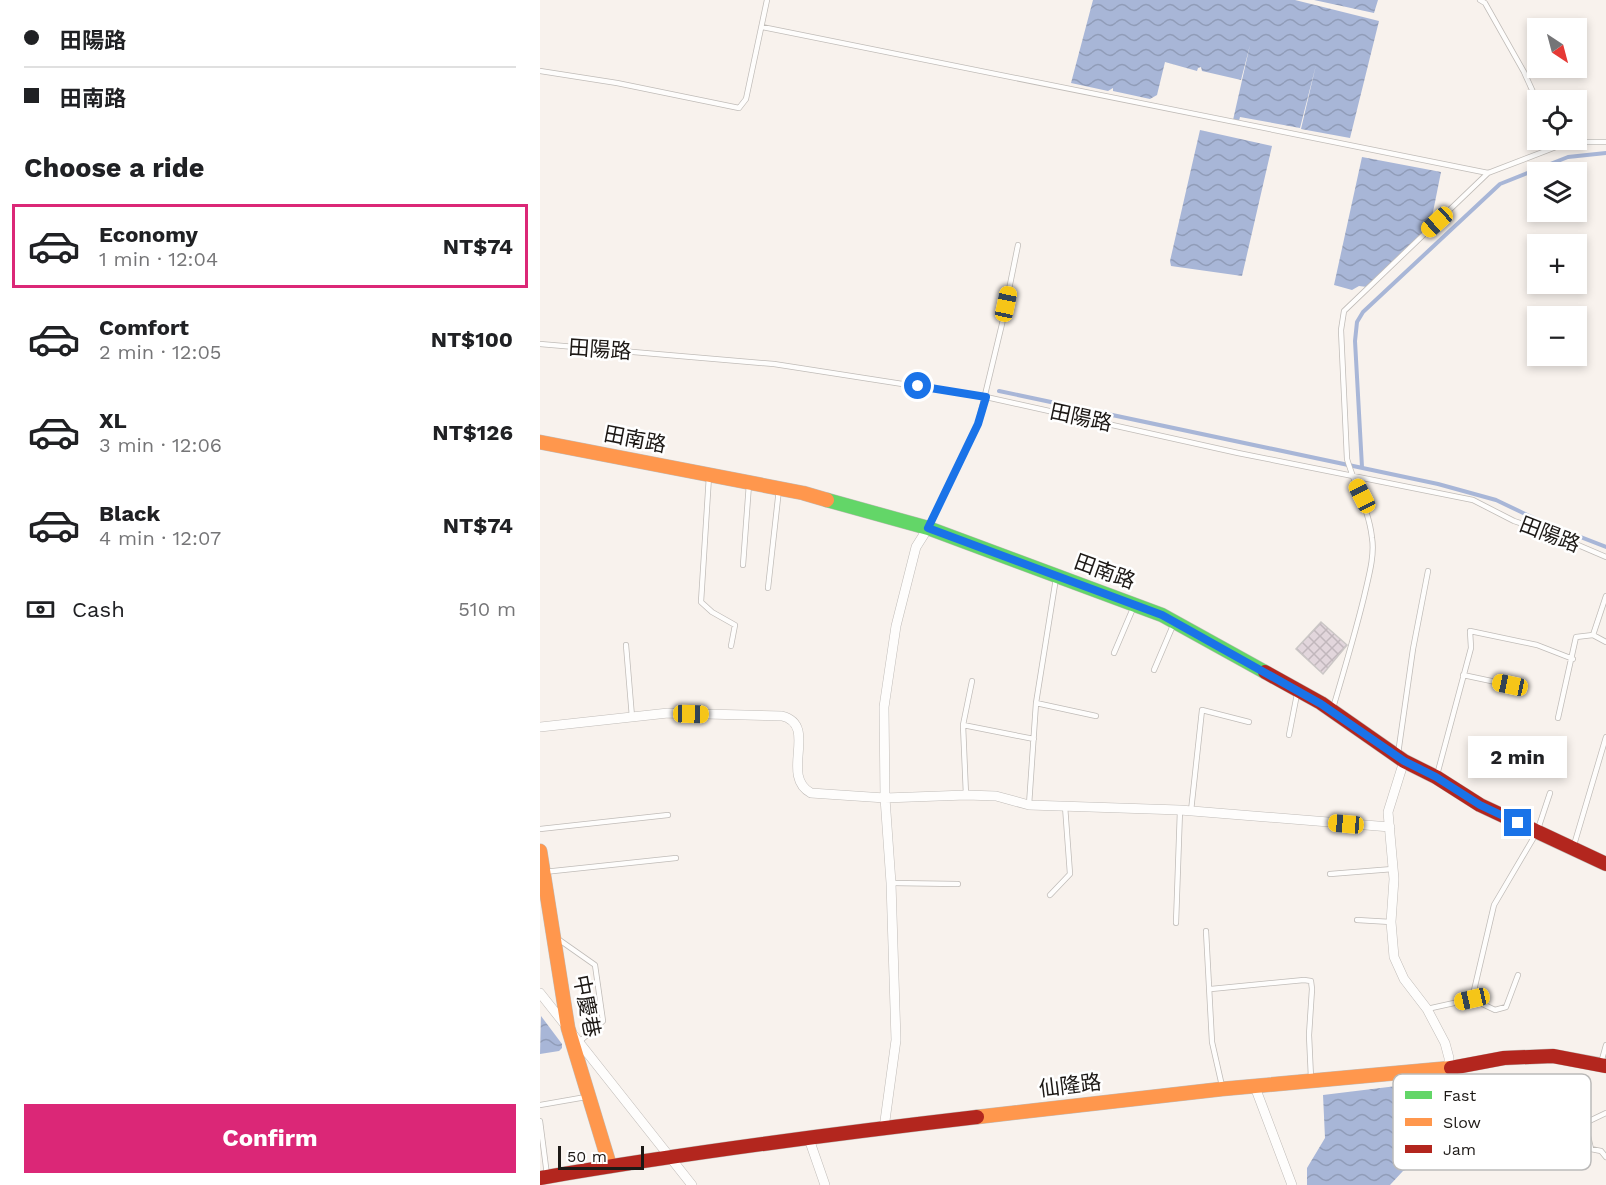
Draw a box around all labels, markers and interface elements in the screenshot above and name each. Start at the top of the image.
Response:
north arrow [1527,18,1587,78]
map controls [1527,18,1587,366]
text: 田陽路 [60,28,126,53]
text: 田南路 [60,86,126,111]
button: locate [1527,90,1587,150]
text: Choose a ride [24,152,204,184]
button: layers [1527,162,1587,222]
car [1418,203,1456,241]
icon: car [27,219,81,273]
text: Economy [99,222,198,247]
text: NT$74 [443,234,513,259]
button: + [1527,234,1587,294]
text: 1 min · 12:04 [99,247,218,271]
car [993,285,1019,323]
button: − [1527,306,1587,366]
icon: car [27,312,81,366]
text: Comfort [99,315,189,340]
text: NT$100 [431,327,513,352]
street label: 田陽路 [568,334,632,364]
text: 2 min · 12:05 [99,340,221,364]
route start [904,372,931,399]
street label: 田陽路 [1048,398,1114,436]
icon: car [27,405,81,459]
text: XL [99,408,127,433]
text: NT$126 [432,420,513,445]
street label: 田南路 [602,421,668,457]
text: 3 min · 12:06 [99,433,222,457]
car [1346,476,1378,516]
icon: car [27,498,81,552]
text: Black [99,501,160,526]
street label: 田陽路 [1516,511,1584,557]
text: NT$74 [443,513,513,538]
text: 4 min · 12:07 [99,526,221,550]
street label: 田南路 [1071,548,1139,594]
icon: cash [24,593,57,626]
text: Cash [72,597,125,622]
text: 510 m [458,597,516,621]
car [1491,672,1529,698]
car [673,705,709,723]
callout: 2 min [1468,736,1568,778]
text: 2 min [1490,745,1545,769]
route end [1504,809,1531,836]
car [1327,813,1365,835]
street label: 中慶巷 [569,973,605,1039]
car [1452,986,1492,1012]
street label: 仙隆路 [1037,1069,1103,1101]
legend [1393,1074,1591,1170]
text: Fast [1443,1086,1476,1105]
button: Confirm [24,1104,516,1173]
text: Slow [1443,1113,1481,1132]
text: Jam [1443,1140,1476,1159]
scale bar [558,1143,644,1170]
text: 50 m [567,1147,607,1166]

